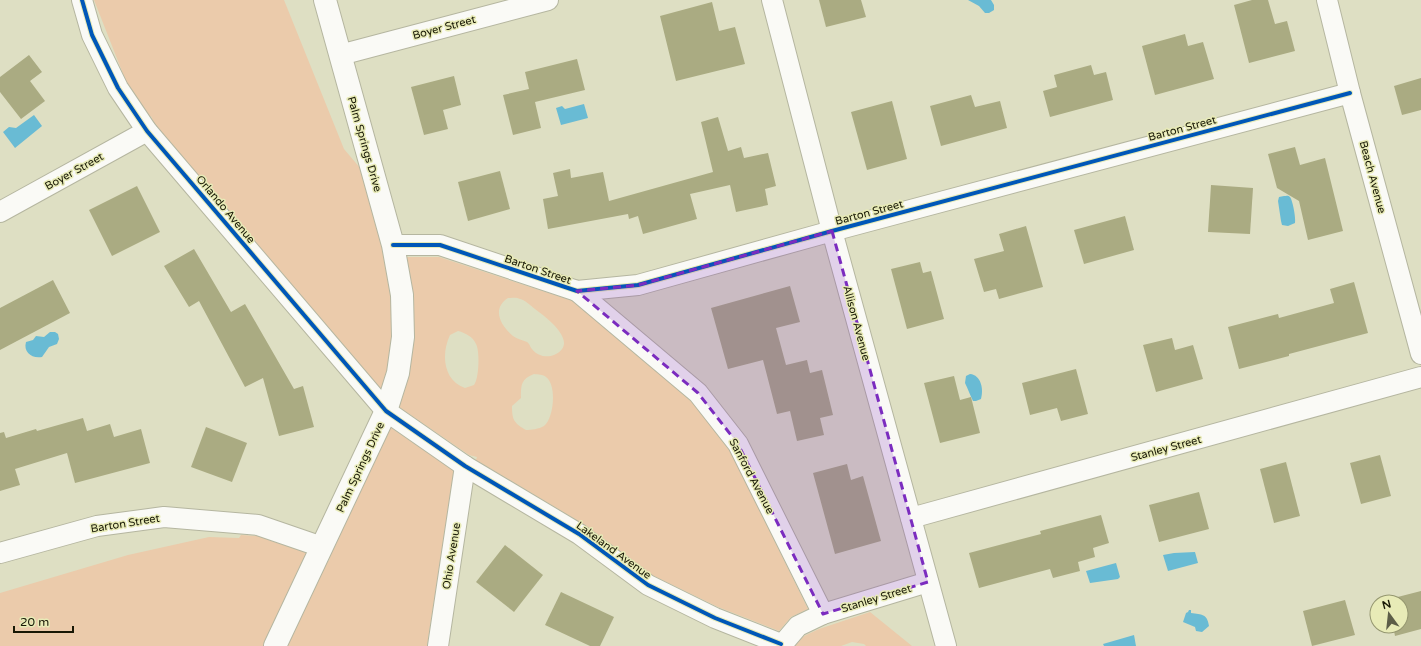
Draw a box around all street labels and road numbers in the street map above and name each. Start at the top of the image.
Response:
street label: Boyer Street [411,13,477,42]
street label: Palm Springs Drive [345,95,384,193]
street label: Barton Street [1147,113,1218,144]
street label: Beach Avenue [1357,139,1388,215]
street label: Boyer Street [43,150,106,193]
street label: Orlando Avenue [193,173,258,246]
street label: Barton Street [834,197,905,228]
street label: Barton Street [503,252,573,287]
street label: Allison Avenue [840,284,873,362]
street label: Palm Springs Drive [334,420,387,515]
street label: Stanley Street [1129,433,1203,464]
street label: Sanford Avenue [726,436,777,516]
street label: Barton Street [90,512,161,535]
street label: Lakeland Avenue [574,519,654,582]
street label: Ohio Avenue [440,522,463,590]
street label: Stanley Street [839,582,913,615]

